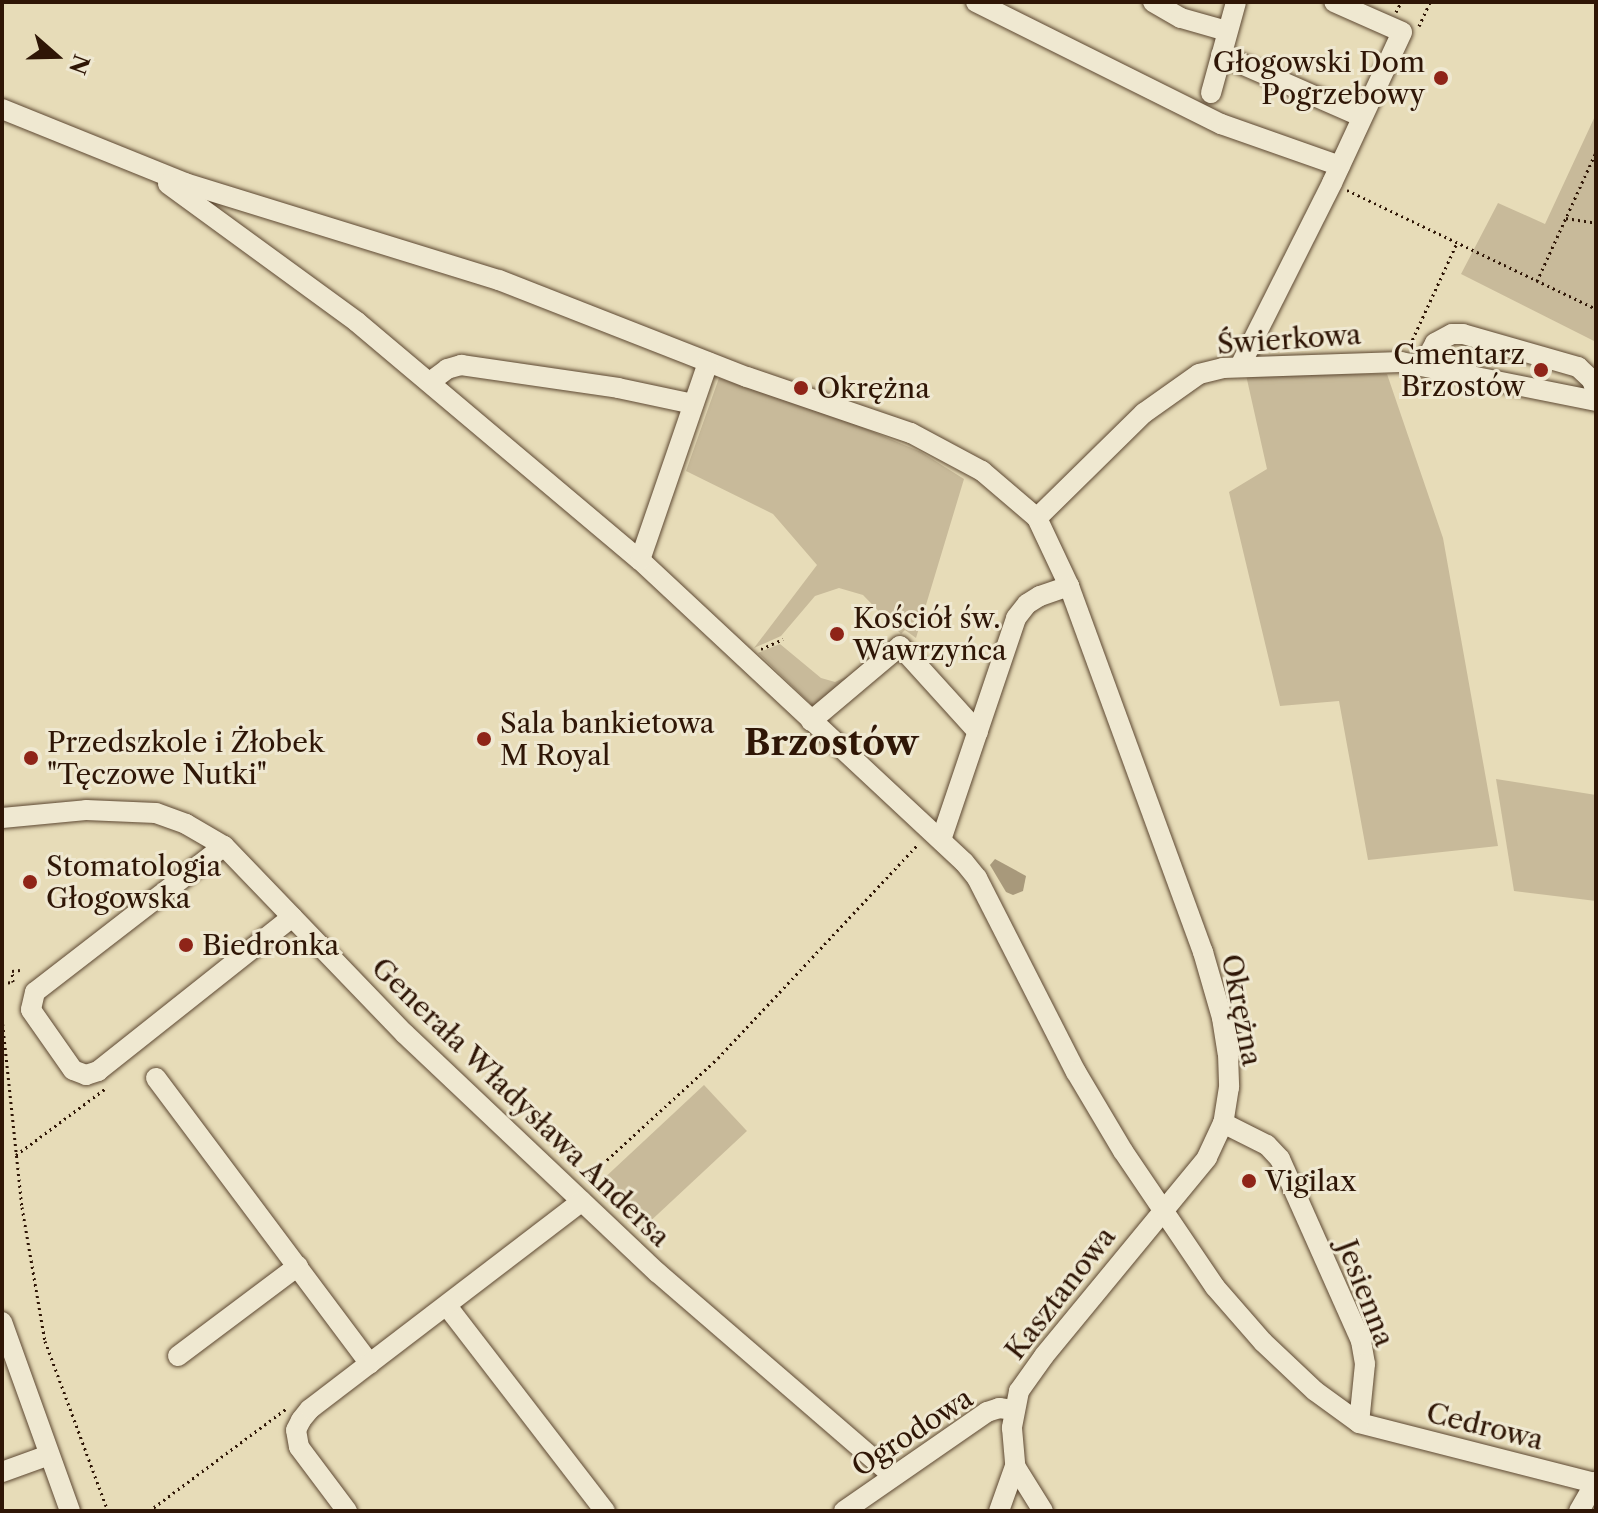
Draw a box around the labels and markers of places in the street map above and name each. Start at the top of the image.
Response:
place label: Głogowski Dom Pogrzebowy [1213,45,1425,111]
marker: Głogowski Dom Pogrzebowy [1432,69,1450,87]
place label: Cmentarz Brzostów [1393,337,1525,403]
marker: Cmentarz Brzostów [1532,361,1550,379]
place label: Okrężna [817,371,930,405]
marker: Okrężna [792,379,810,397]
place label: Kościół św. Wawrzyńca [853,601,1007,667]
marker: Kościół św. Wawrzyńca [828,625,846,643]
place label: Sala bankietowa M Royal [500,706,715,772]
place label: Przedszkole i Żłobek "Tęczowe Nutki" [47,725,324,791]
marker: Sala bankietowa M Royal [475,730,493,748]
marker: Przedszkole i Żłobek "Tęczowe Nutki" [22,749,40,767]
place label: Stomatologia Głogowska [46,849,221,915]
marker: Stomatologia Głogowska [21,873,39,891]
place label: Biedronka [202,928,339,962]
marker: Biedronka [177,936,195,954]
place label: Vigilax [1265,1164,1356,1198]
marker: Vigilax [1240,1172,1258,1190]

